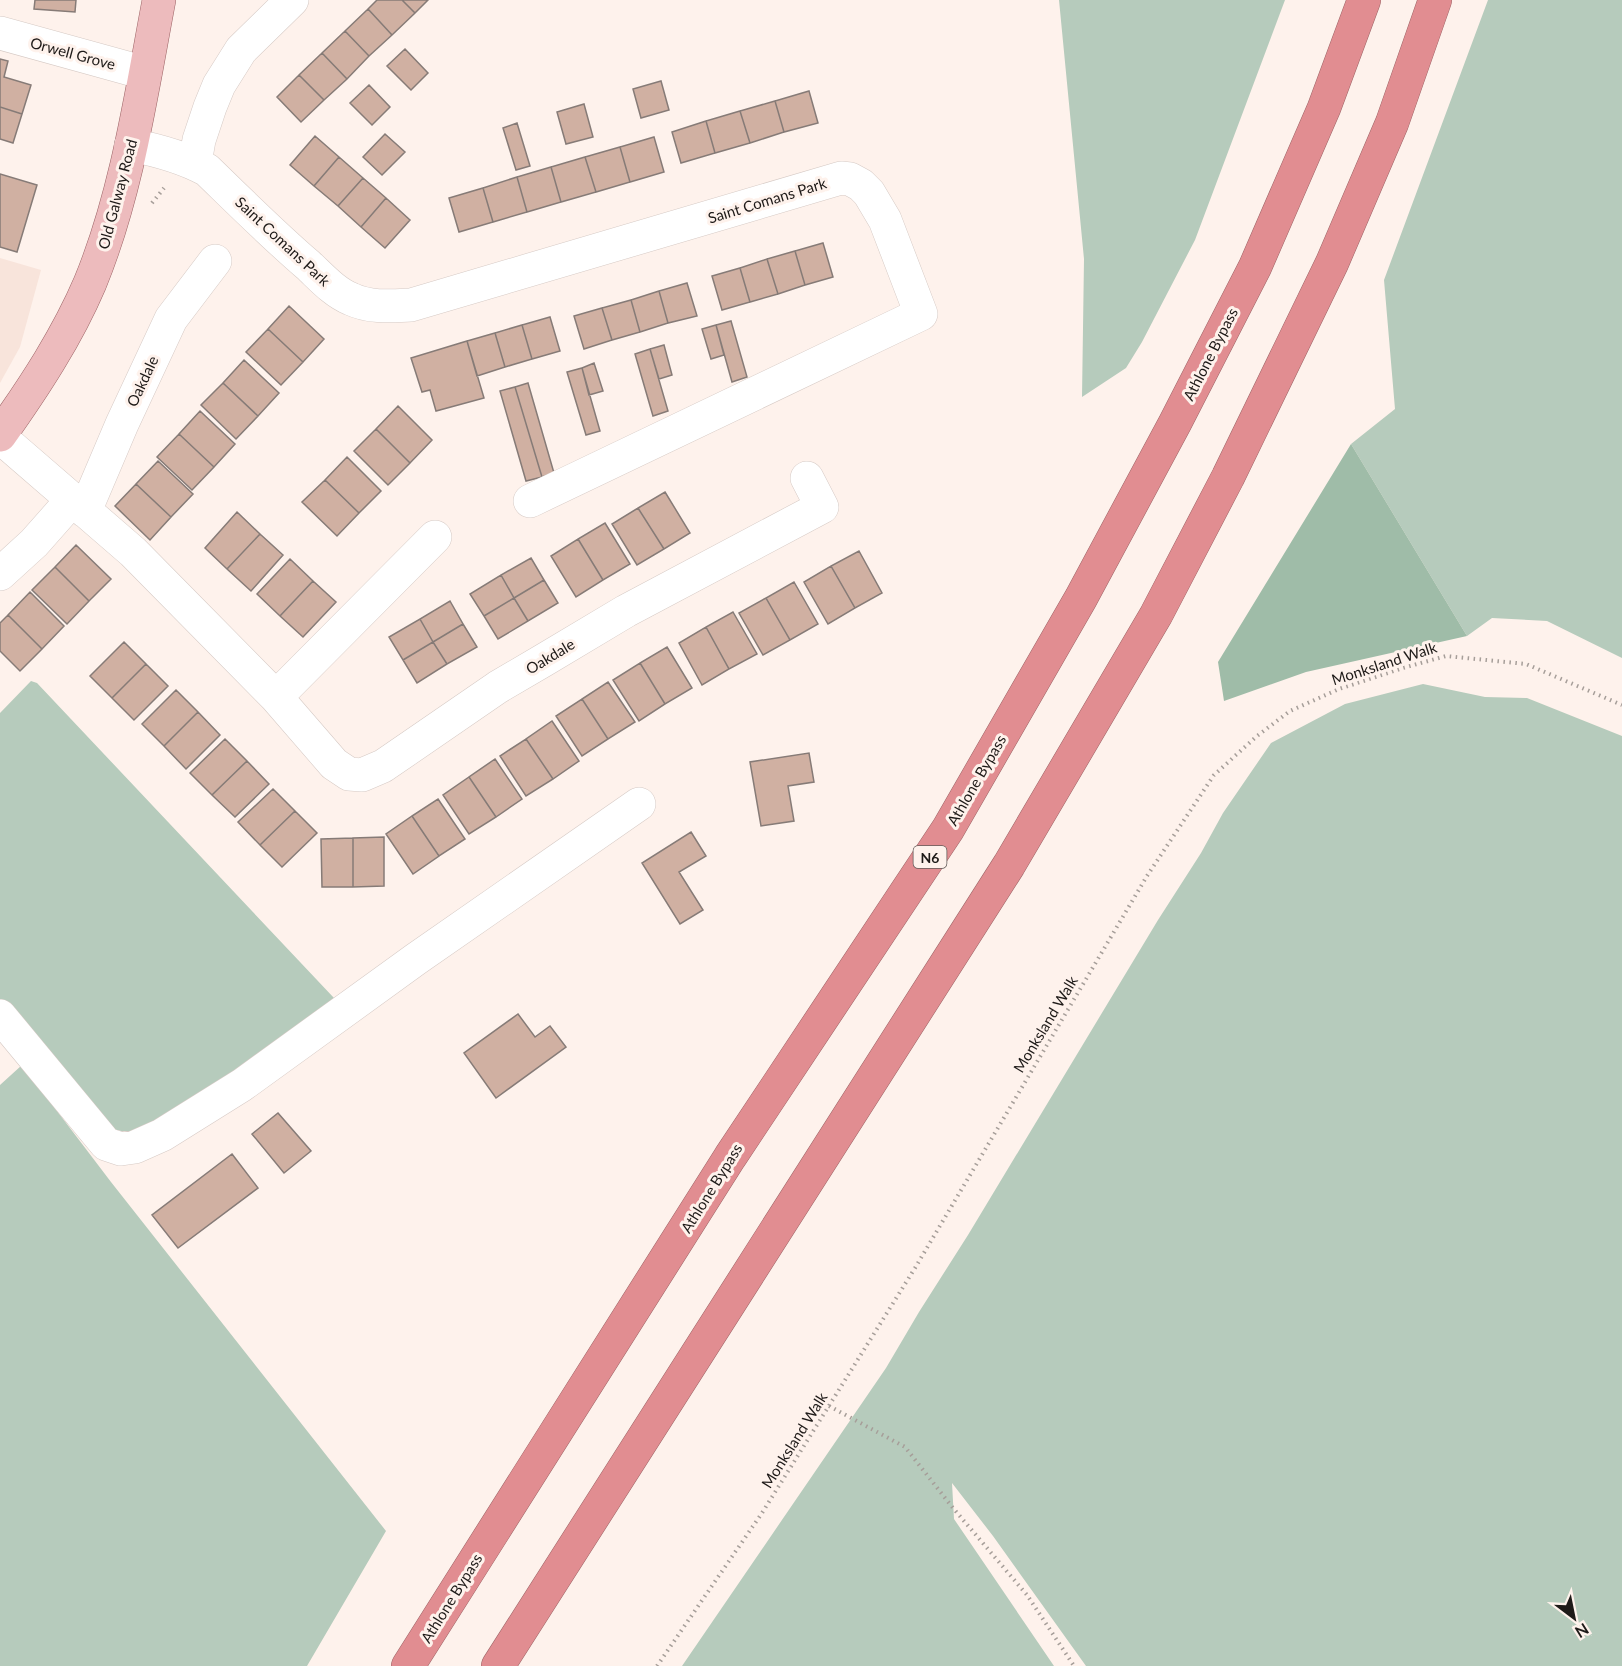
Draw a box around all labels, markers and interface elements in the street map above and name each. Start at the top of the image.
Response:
street label: Orwell Grove [28,33,118,73]
street label: Old Galway Road [94,137,140,251]
street label: Saint Comans Park [706,173,829,227]
street label: Saint Comans Park [232,193,334,290]
street label: Athlone Bypass [1179,305,1241,403]
street label: Oakdale [122,353,162,409]
street label: Oakdale [522,634,578,678]
street label: Monksland Walk [1329,637,1439,688]
street label: Athlone Bypass [943,731,1009,829]
road number: N6 [914,846,946,868]
street label: Monksland Walk [1009,972,1081,1076]
street label: Athlone Bypass [676,1140,746,1236]
street label: Monksland Walk [757,1389,831,1491]
street label: Athlone Bypass [416,1550,486,1646]
north arrow [1544,1588,1604,1648]
text: N [1572,1620,1592,1642]

